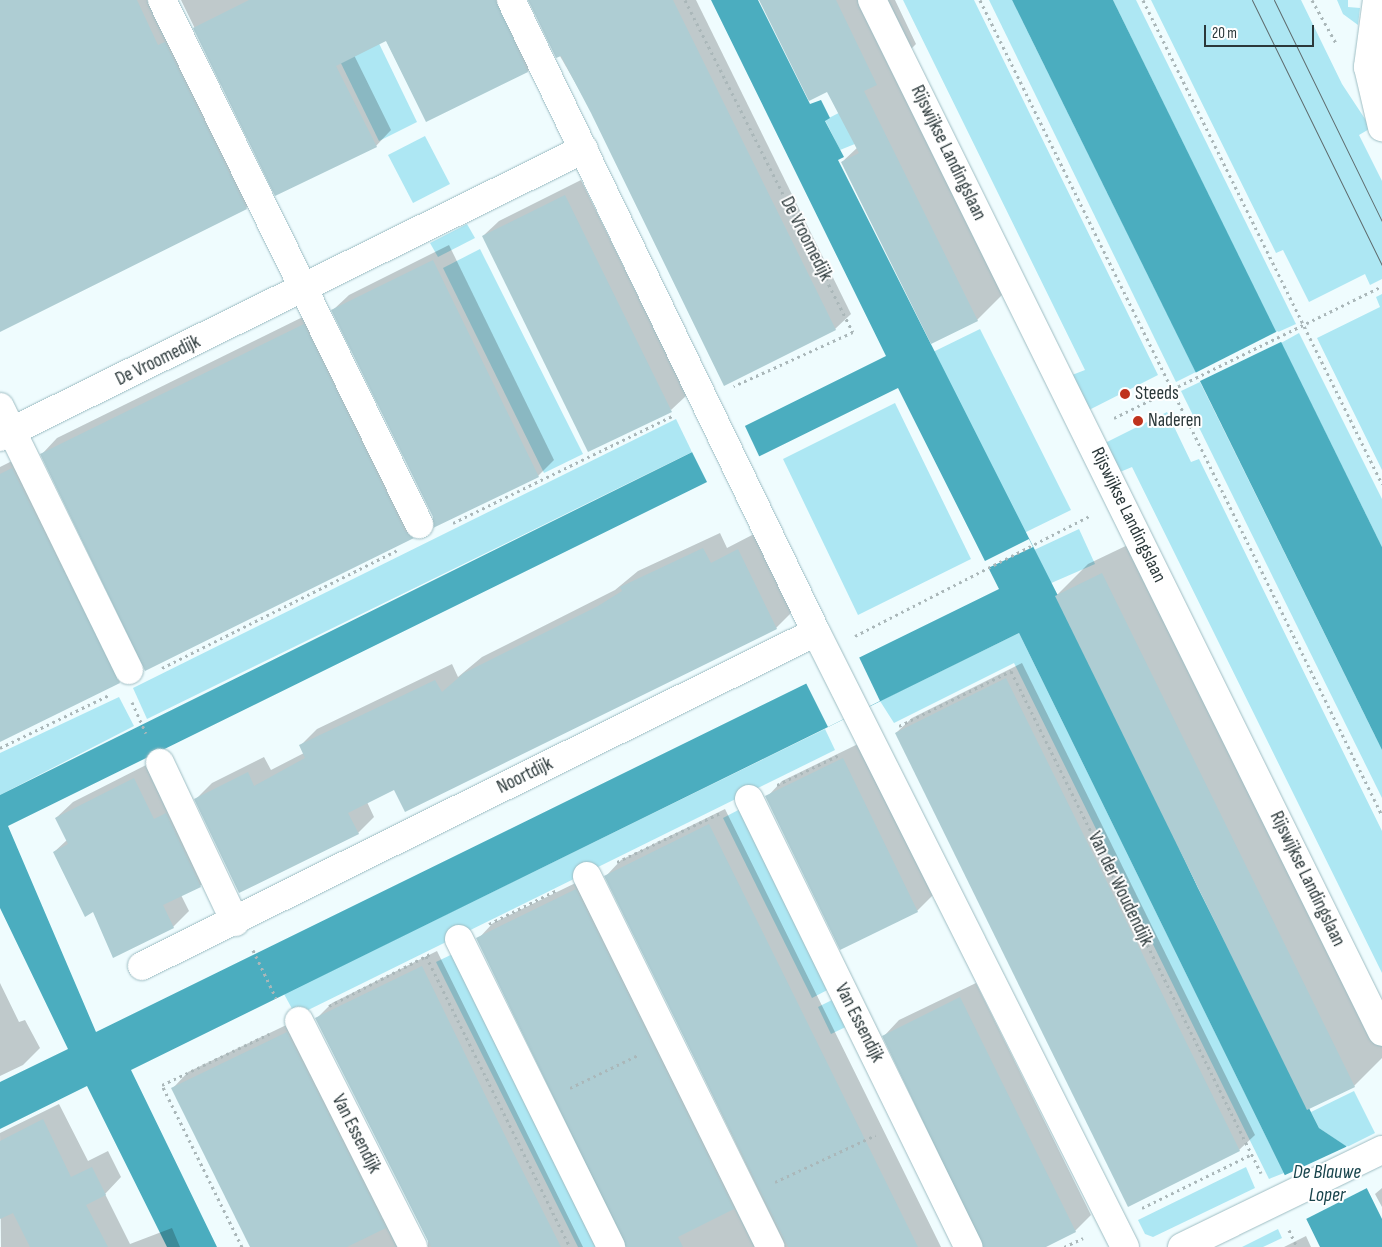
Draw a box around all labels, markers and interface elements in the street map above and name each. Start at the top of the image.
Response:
scale bar [1207,15,1317,47]
text: 20 m [1212,24,1237,43]
street label: Rijswijkse Landingslaan [905,82,991,224]
street label: De Vroomedijk [775,193,837,285]
street label: De Vroomedijk [112,331,204,391]
place label: Steeds [1135,383,1179,405]
marker: Steeds [1119,388,1131,400]
place label: Naderen [1148,410,1201,432]
marker: Naderen [1132,415,1144,427]
street label: Rijswijkse Landingslaan [1085,444,1171,586]
street label: Noortdijk [494,753,556,799]
street label: Rijswijkse Landingslaan [1264,808,1350,950]
street label: Van der Woudendijk [1083,828,1157,950]
street label: Van Essendijk [829,980,889,1066]
street label: Van Essendijk [326,1091,386,1177]
water label: De Blauwe Loper [1293,1160,1361,1207]

